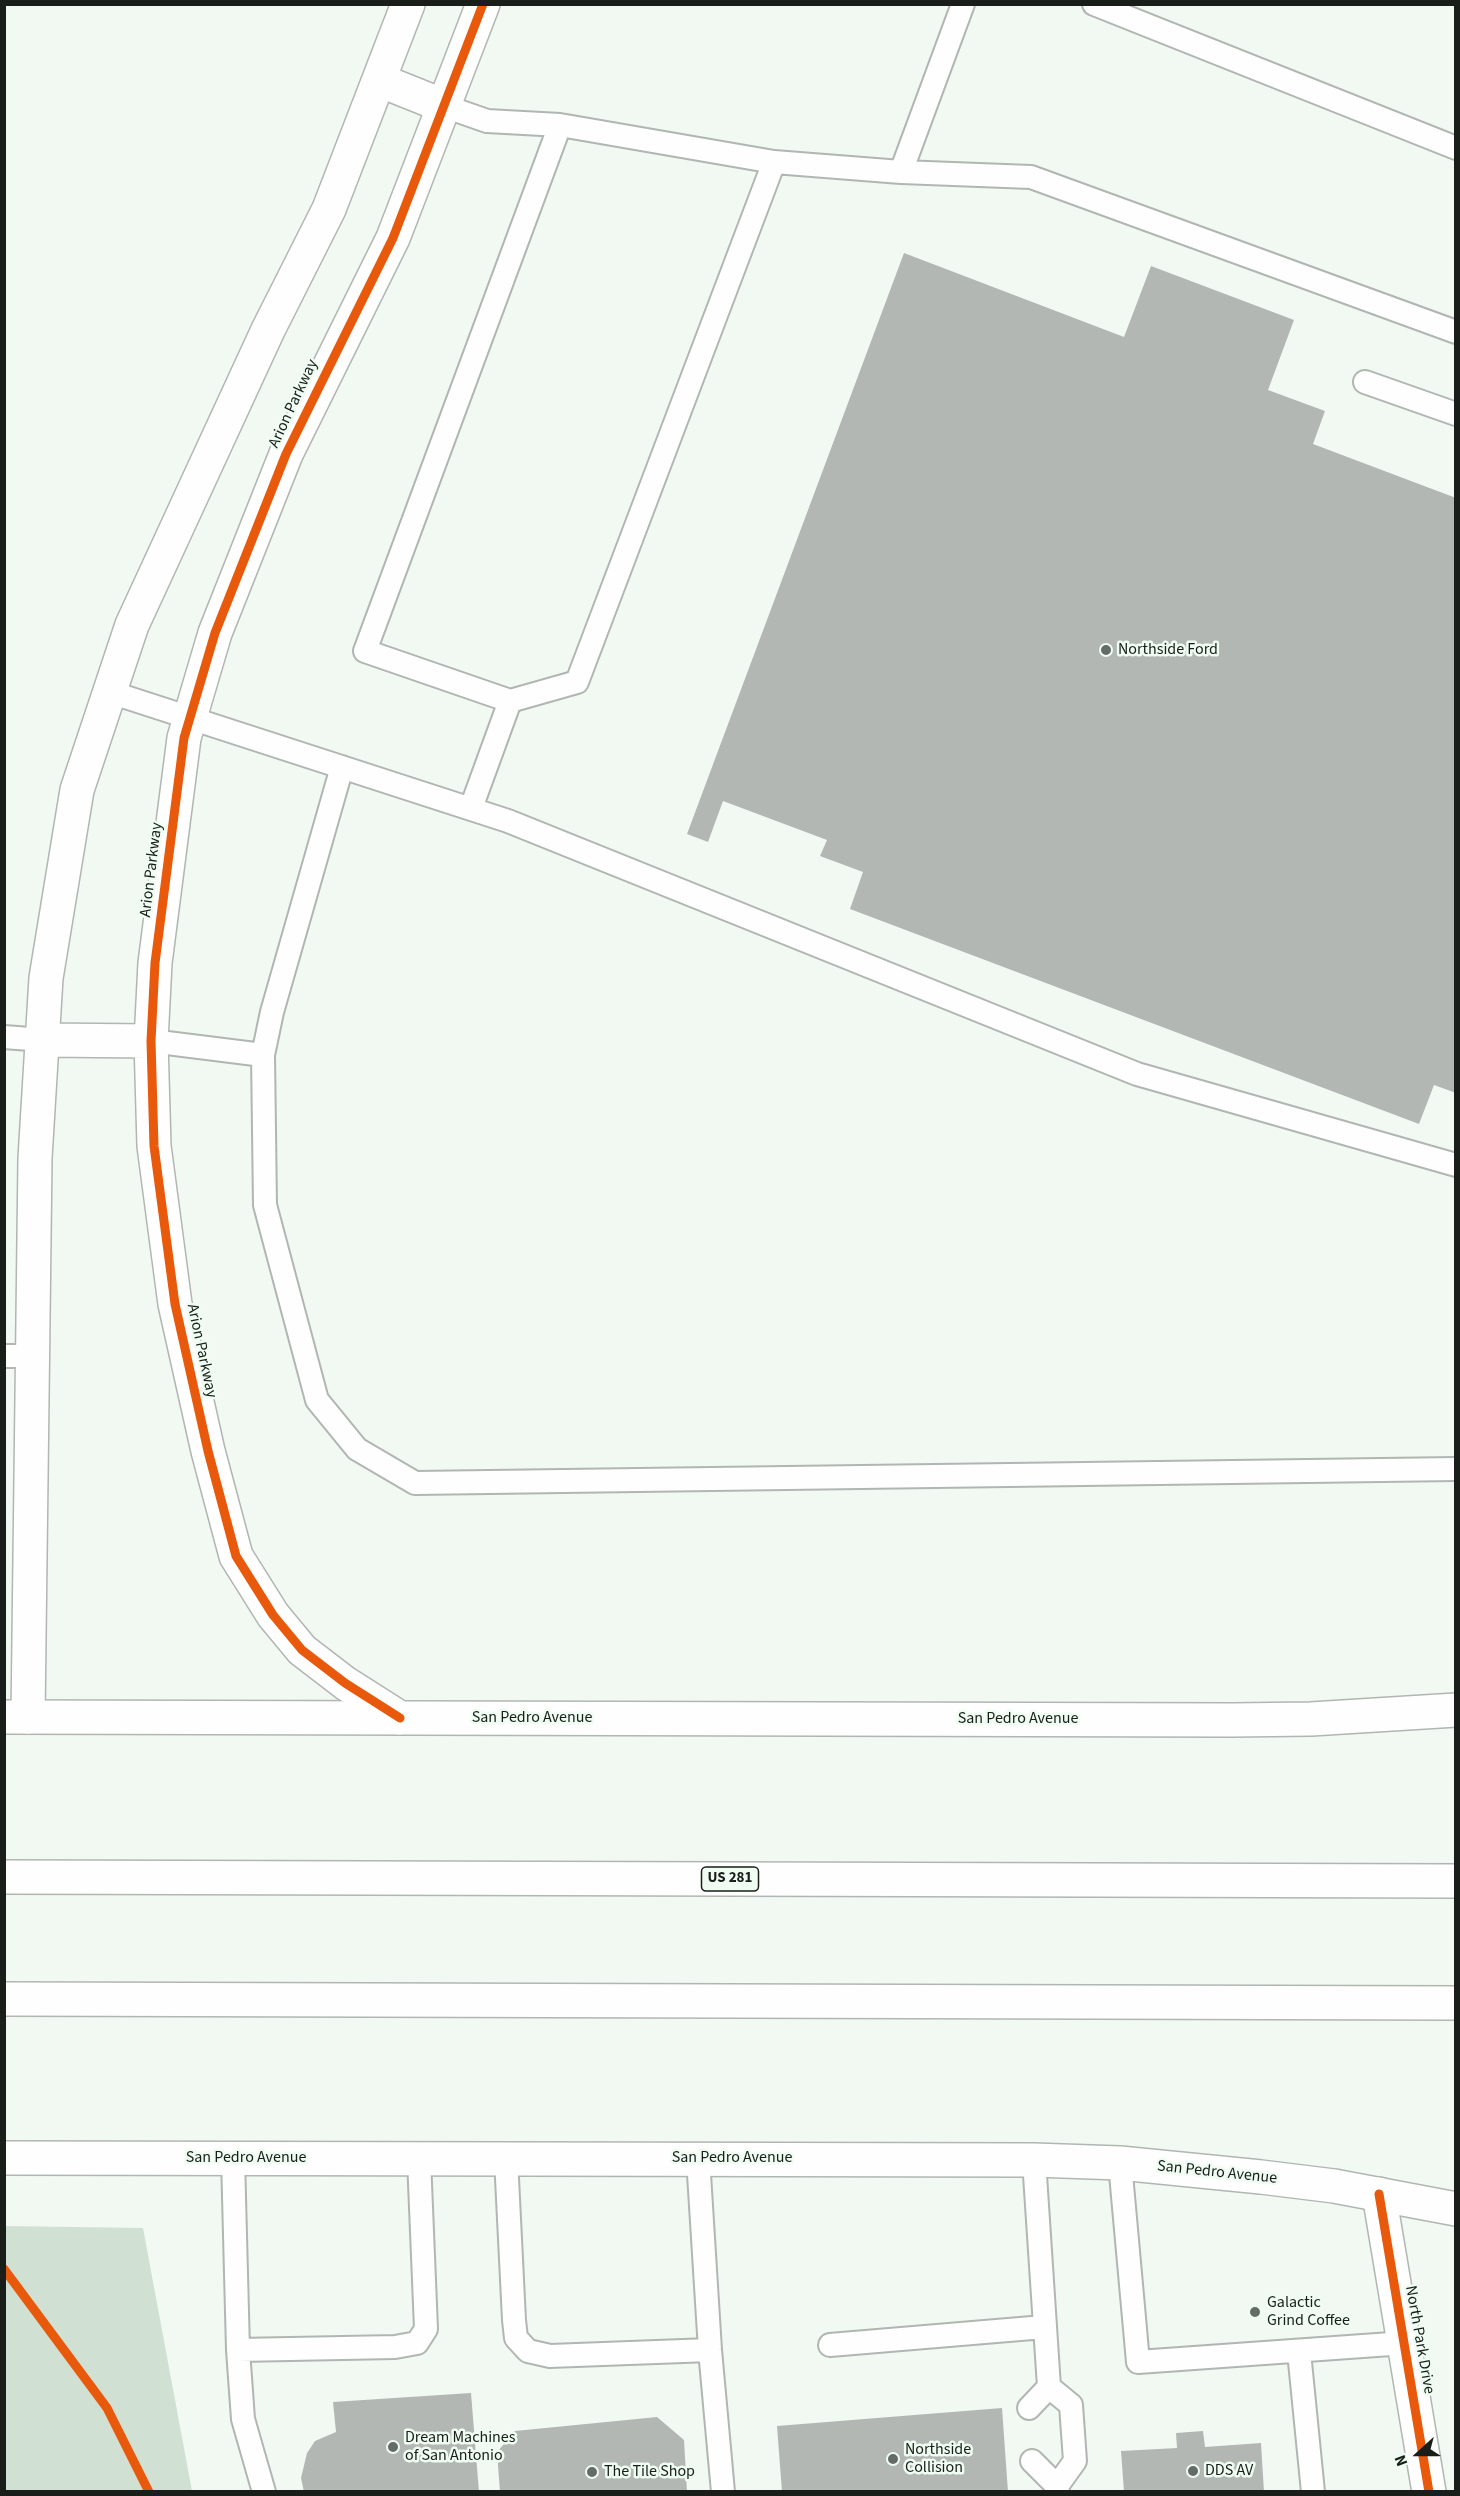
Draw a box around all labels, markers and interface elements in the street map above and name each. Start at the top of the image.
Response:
street label: Arion Parkway [265,357,323,451]
place label: Northside Ford [1118,640,1218,660]
marker: Northside Ford [1099,643,1113,657]
street label: Arion Parkway [137,821,167,919]
street label: Arion Parkway [182,1302,220,1400]
street label: San Pedro Avenue [472,1708,592,1728]
street label: San Pedro Avenue [958,1709,1078,1729]
road number: US 281 [702,1867,758,1891]
street label: San Pedro Avenue [186,2148,306,2168]
street label: San Pedro Avenue [672,2148,792,2168]
street label: San Pedro Avenue [1156,2157,1278,2189]
street label: North Park Drive [1400,2284,1438,2396]
place label: Galactic Grind Coffee [1267,2293,1350,2331]
marker: Galactic Grind Coffee [1248,2305,1262,2319]
north arrow [1388,2424,1448,2484]
place label: Dream Machines of San Antonio [405,2428,515,2466]
marker: Dream Machines of San Antonio [386,2440,400,2454]
place label: Northside Collision [905,2440,971,2478]
marker: Northside Collision [886,2452,900,2466]
text: N [1389,2452,1413,2469]
place label: DDS AV [1205,2461,1253,2481]
place label: The Tile Shop [604,2462,695,2482]
marker: DDS AV [1186,2464,1200,2478]
marker: The Tile Shop [585,2465,599,2479]

